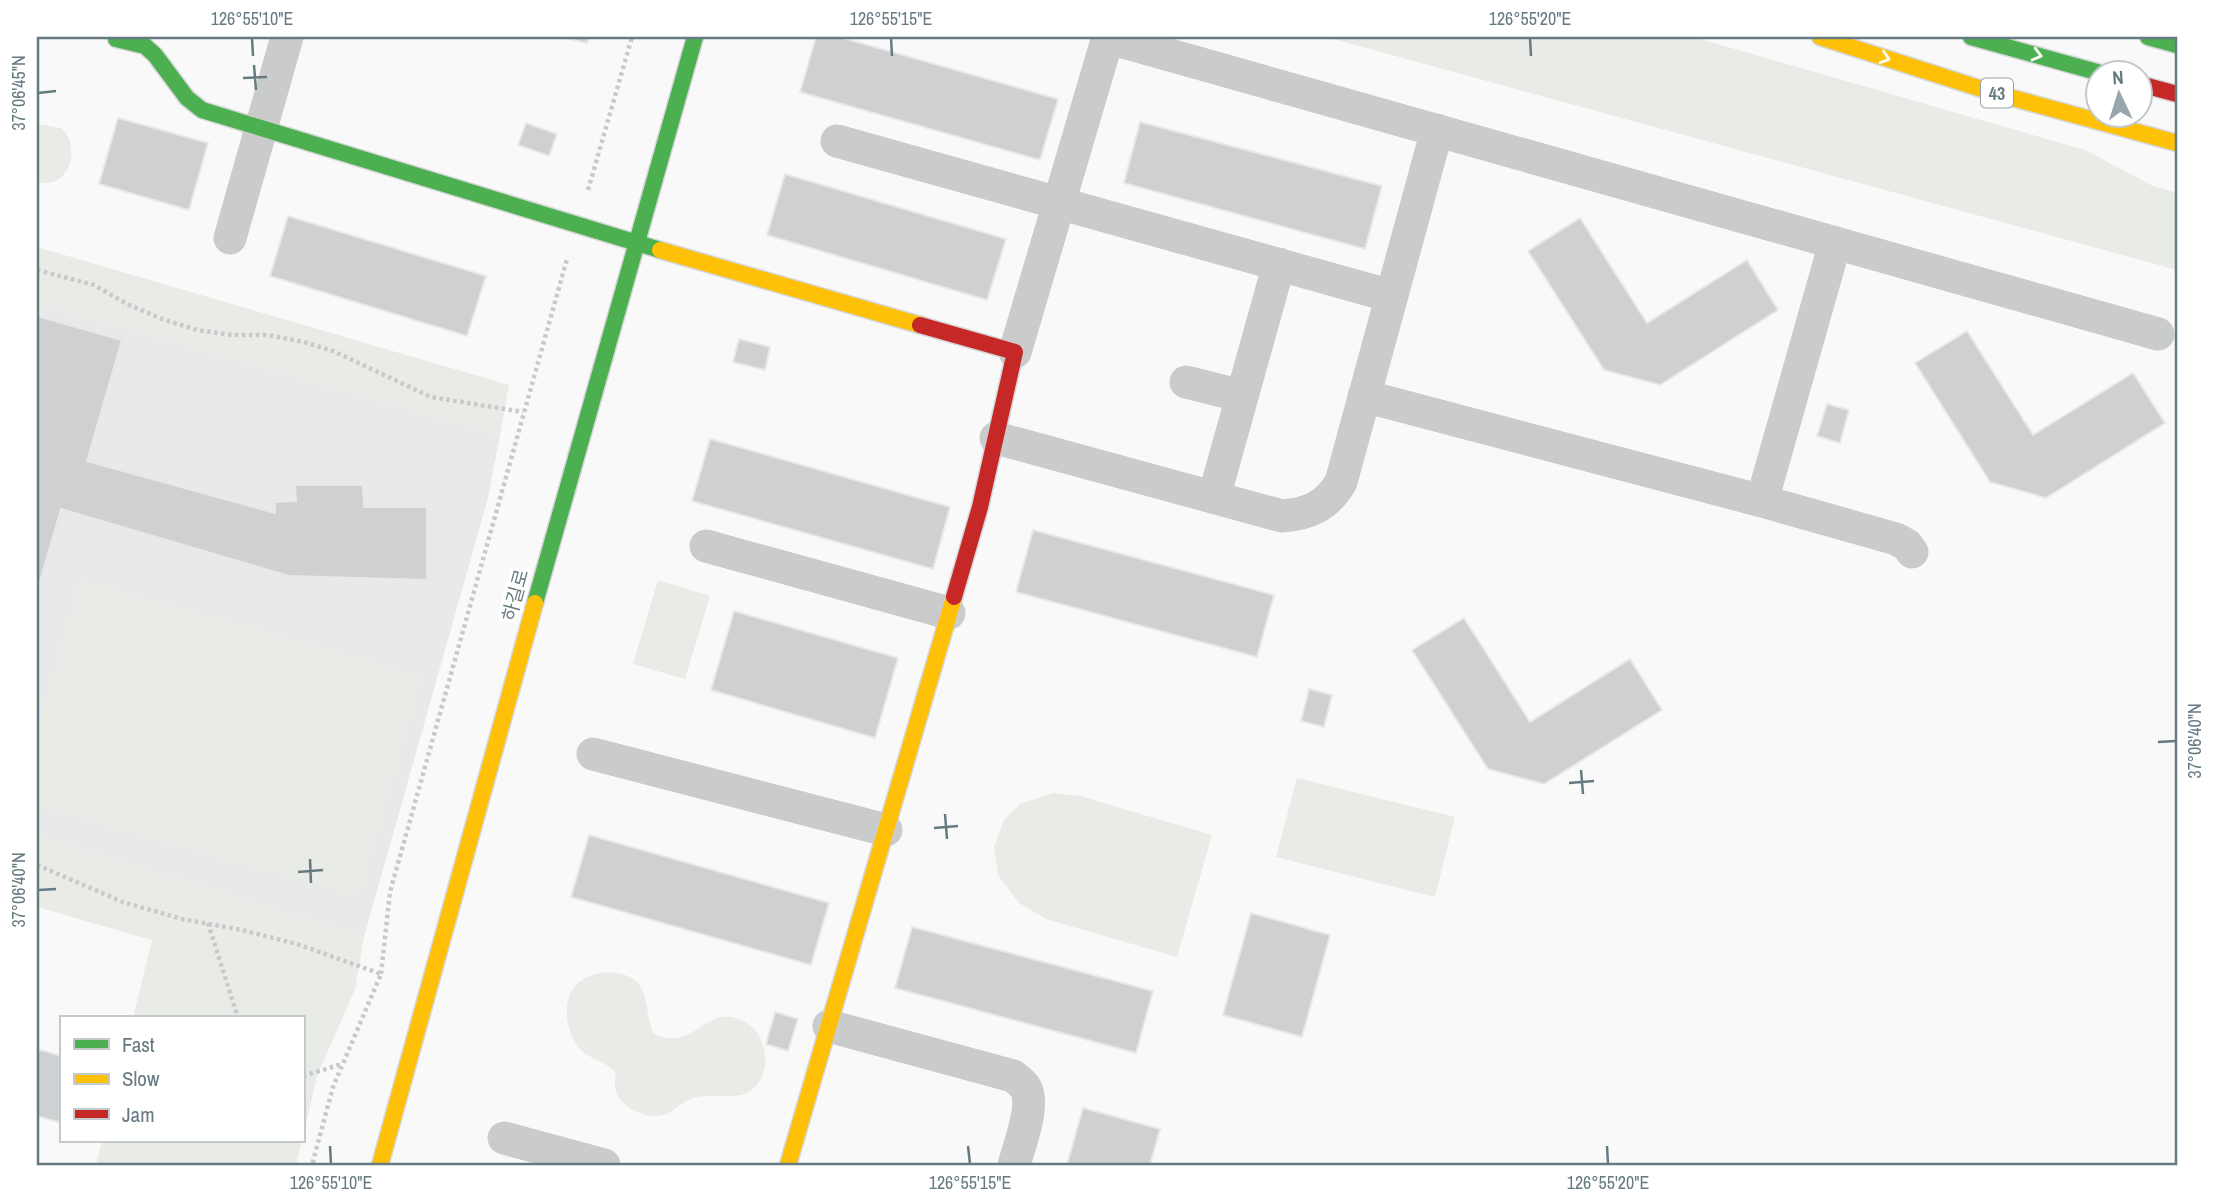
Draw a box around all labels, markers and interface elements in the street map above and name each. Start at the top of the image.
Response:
text: 126°55'10"E [211,6,293,31]
text: 126°55'15"E [850,6,932,31]
text: 126°55'20"E [1489,6,1571,31]
one-way arrow [2030,47,2042,61]
one-way arrow [1878,49,1890,64]
text: 37°06'45"N [6,55,31,131]
north arrow [2084,60,2154,130]
text: N [2111,64,2124,90]
road number: 43 [1981,78,2013,108]
street label: 하길로 [496,566,534,624]
text: 37°06'40"N [2182,703,2207,779]
text: 37°06'40"N [6,852,31,928]
legend [60,1016,304,1142]
text: Fast [122,1030,155,1059]
text: Slow [122,1064,160,1093]
text: Jam [122,1100,155,1129]
text: 126°55'10"E [290,1170,372,1195]
text: 126°55'15"E [929,1170,1011,1195]
text: 126°55'20"E [1567,1170,1649,1195]

